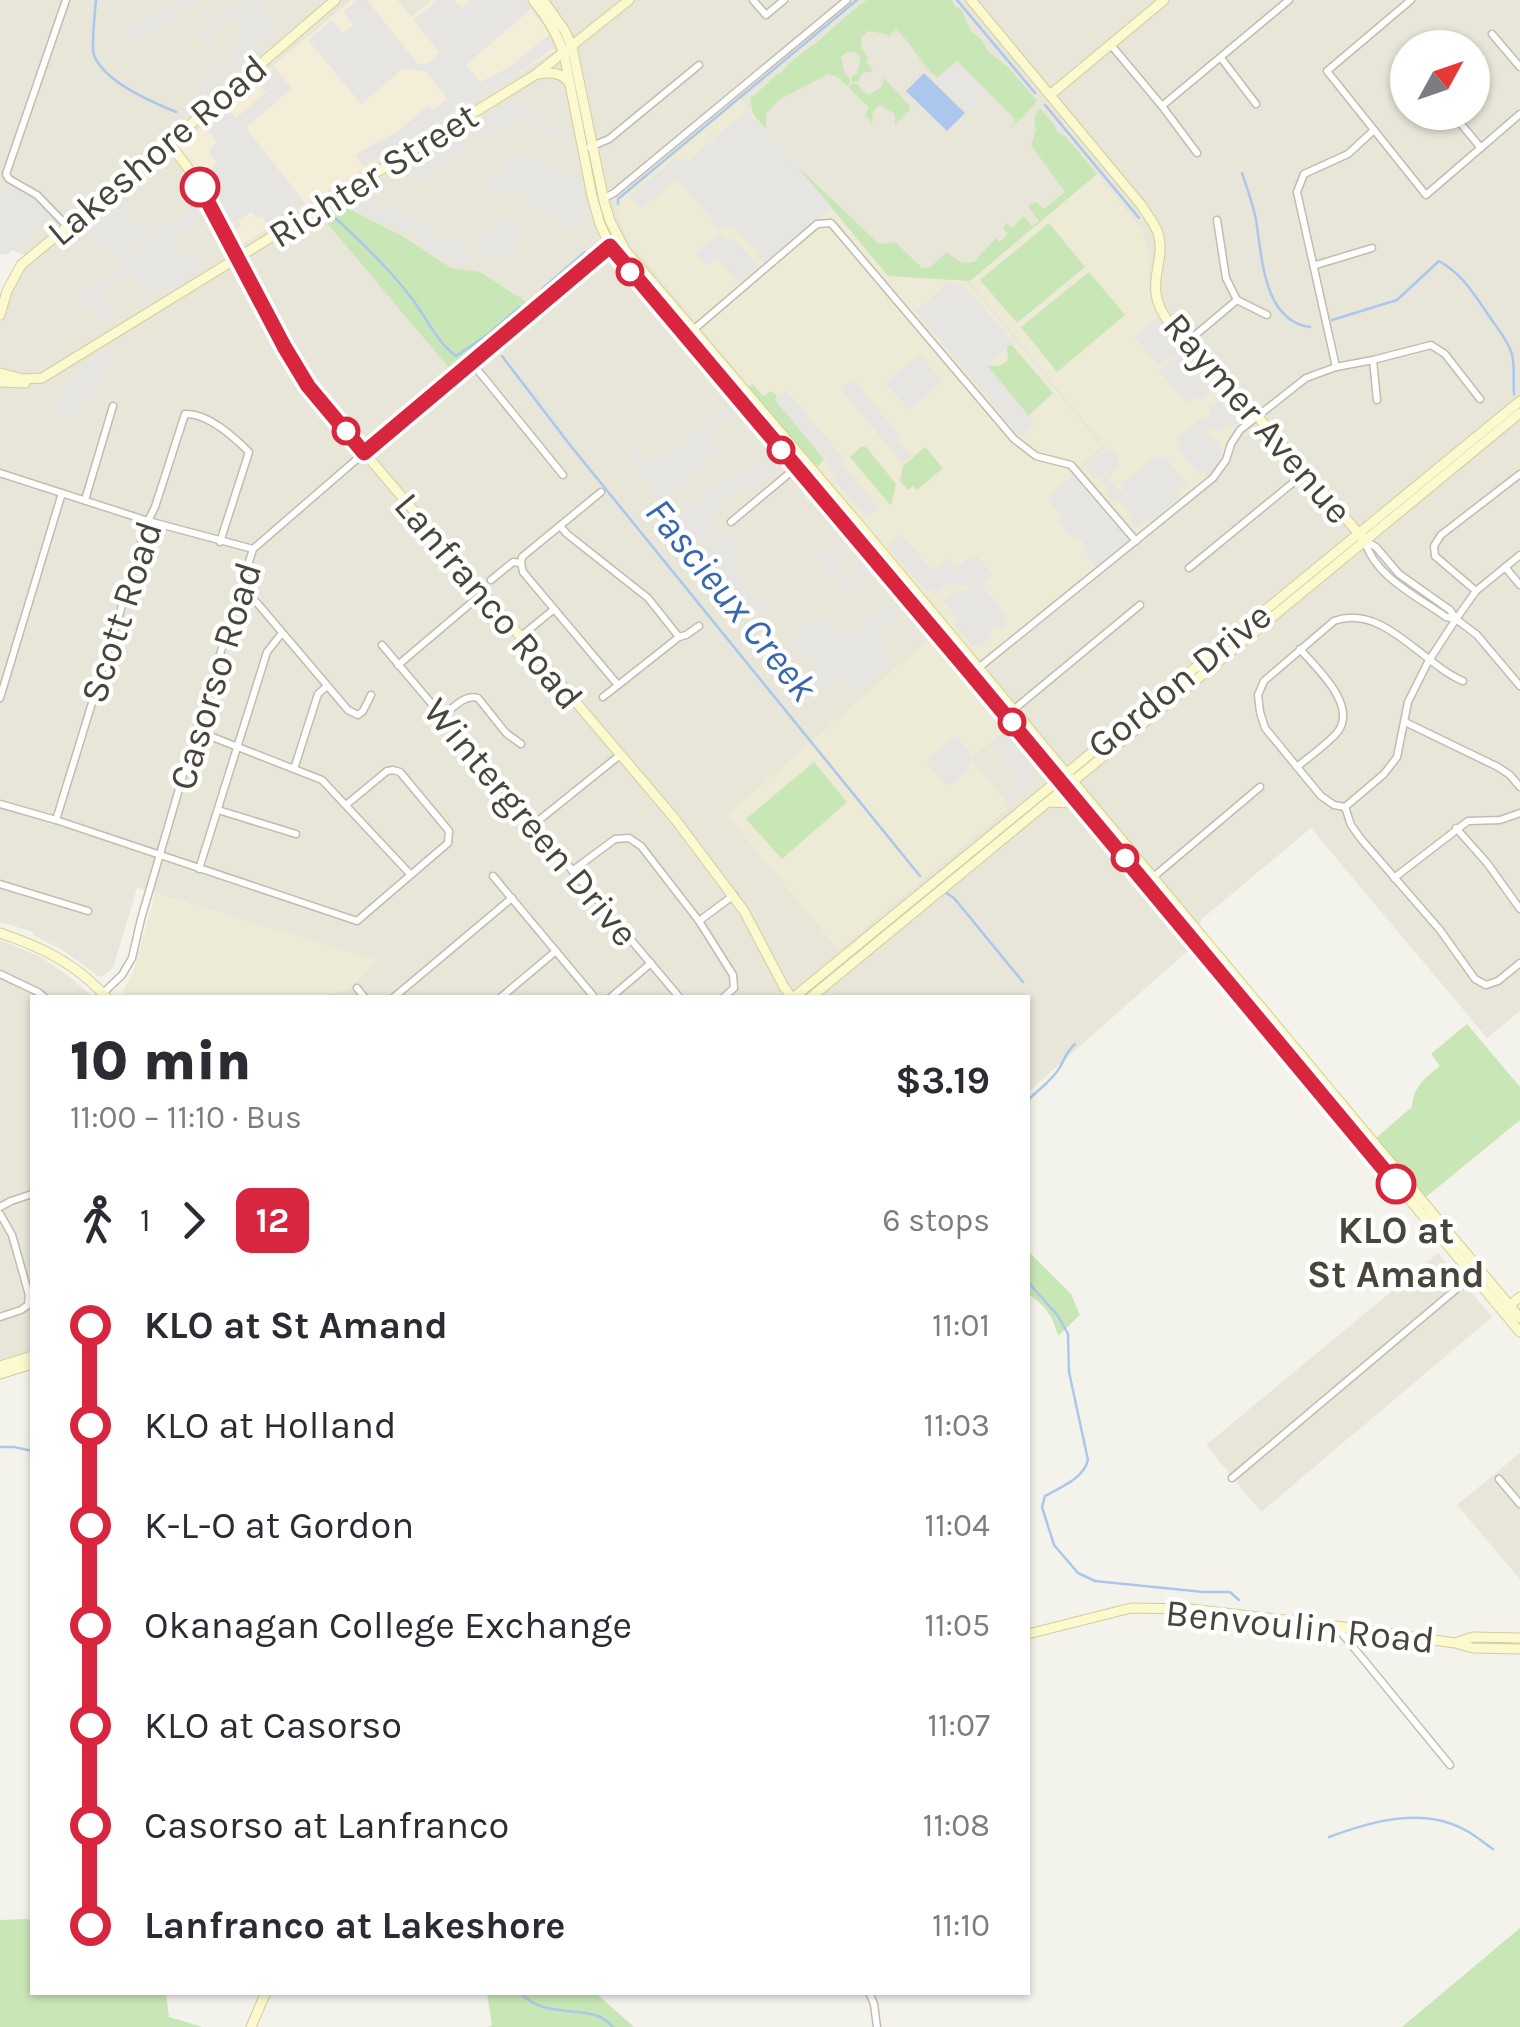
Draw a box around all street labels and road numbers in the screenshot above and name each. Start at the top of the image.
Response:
street label: Lakeshore Road [38,45,276,255]
street label: Richter Street [260,93,486,258]
street label: Raymer Avenue [1154,304,1361,533]
street label: Lanfranco Road [385,484,592,719]
street label: Scott Road [71,516,172,709]
street label: Casorso Road [159,557,271,796]
street label: Gordon Drive [1079,593,1280,768]
street label: Wintergreen Drive [414,689,648,956]
street label: Benvoulin Road [1163,1590,1437,1663]

